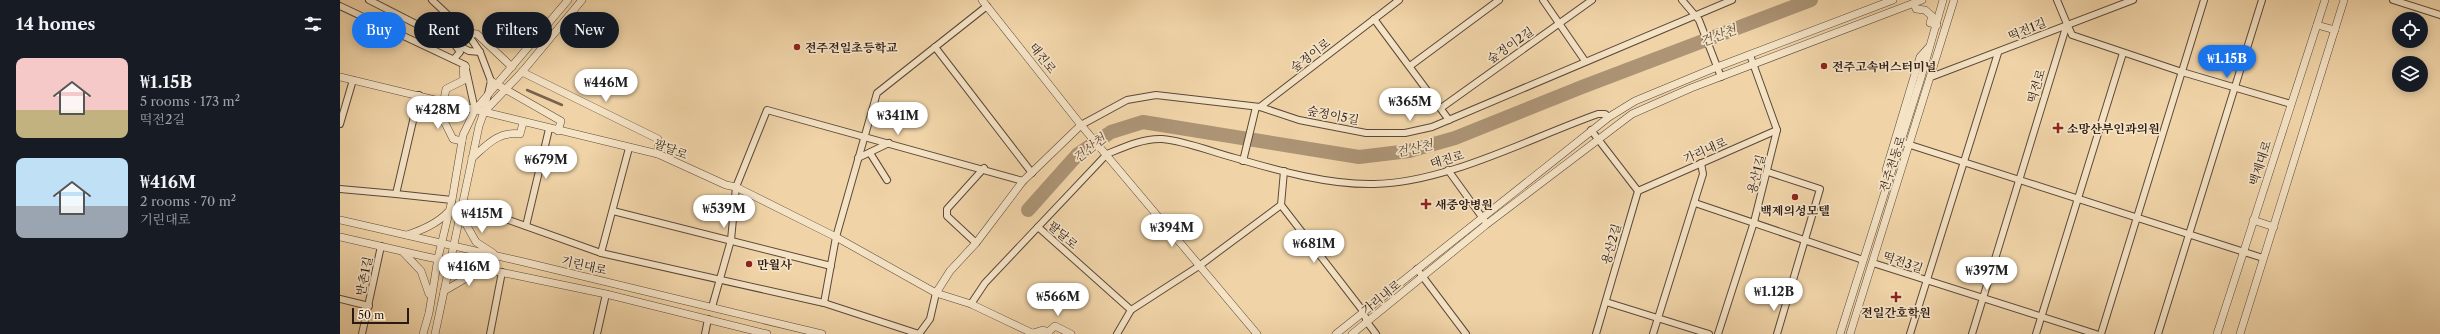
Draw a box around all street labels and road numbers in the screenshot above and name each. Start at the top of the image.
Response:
street label: 떡전1길 [2006,15,2048,43]
street label: 숲정이2길 [1484,24,1536,66]
street label: 숲정이로 [1287,35,1333,75]
street label: 태진로 [1026,40,1060,77]
street label: 떡전로 [2024,67,2048,105]
street label: 숲정이5길 [1306,103,1360,127]
street label: 가리내로 [1681,134,1730,166]
street label: 전주천동로 [1876,134,1908,194]
street label: 팔달로 [652,136,690,162]
street label: 백제대로 [2246,138,2274,187]
street label: 태진로 [1428,147,1466,171]
street label: 용산1길 [1744,153,1768,195]
street label: 팔달로 [1045,218,1081,252]
street label: 용산2길 [1598,222,1624,266]
street label: 떡전3길 [1881,248,1925,276]
street label: 기린대로 [560,252,609,278]
street label: 반촌1길 [353,255,375,297]
street label: 가리내로 [1358,276,1404,317]

